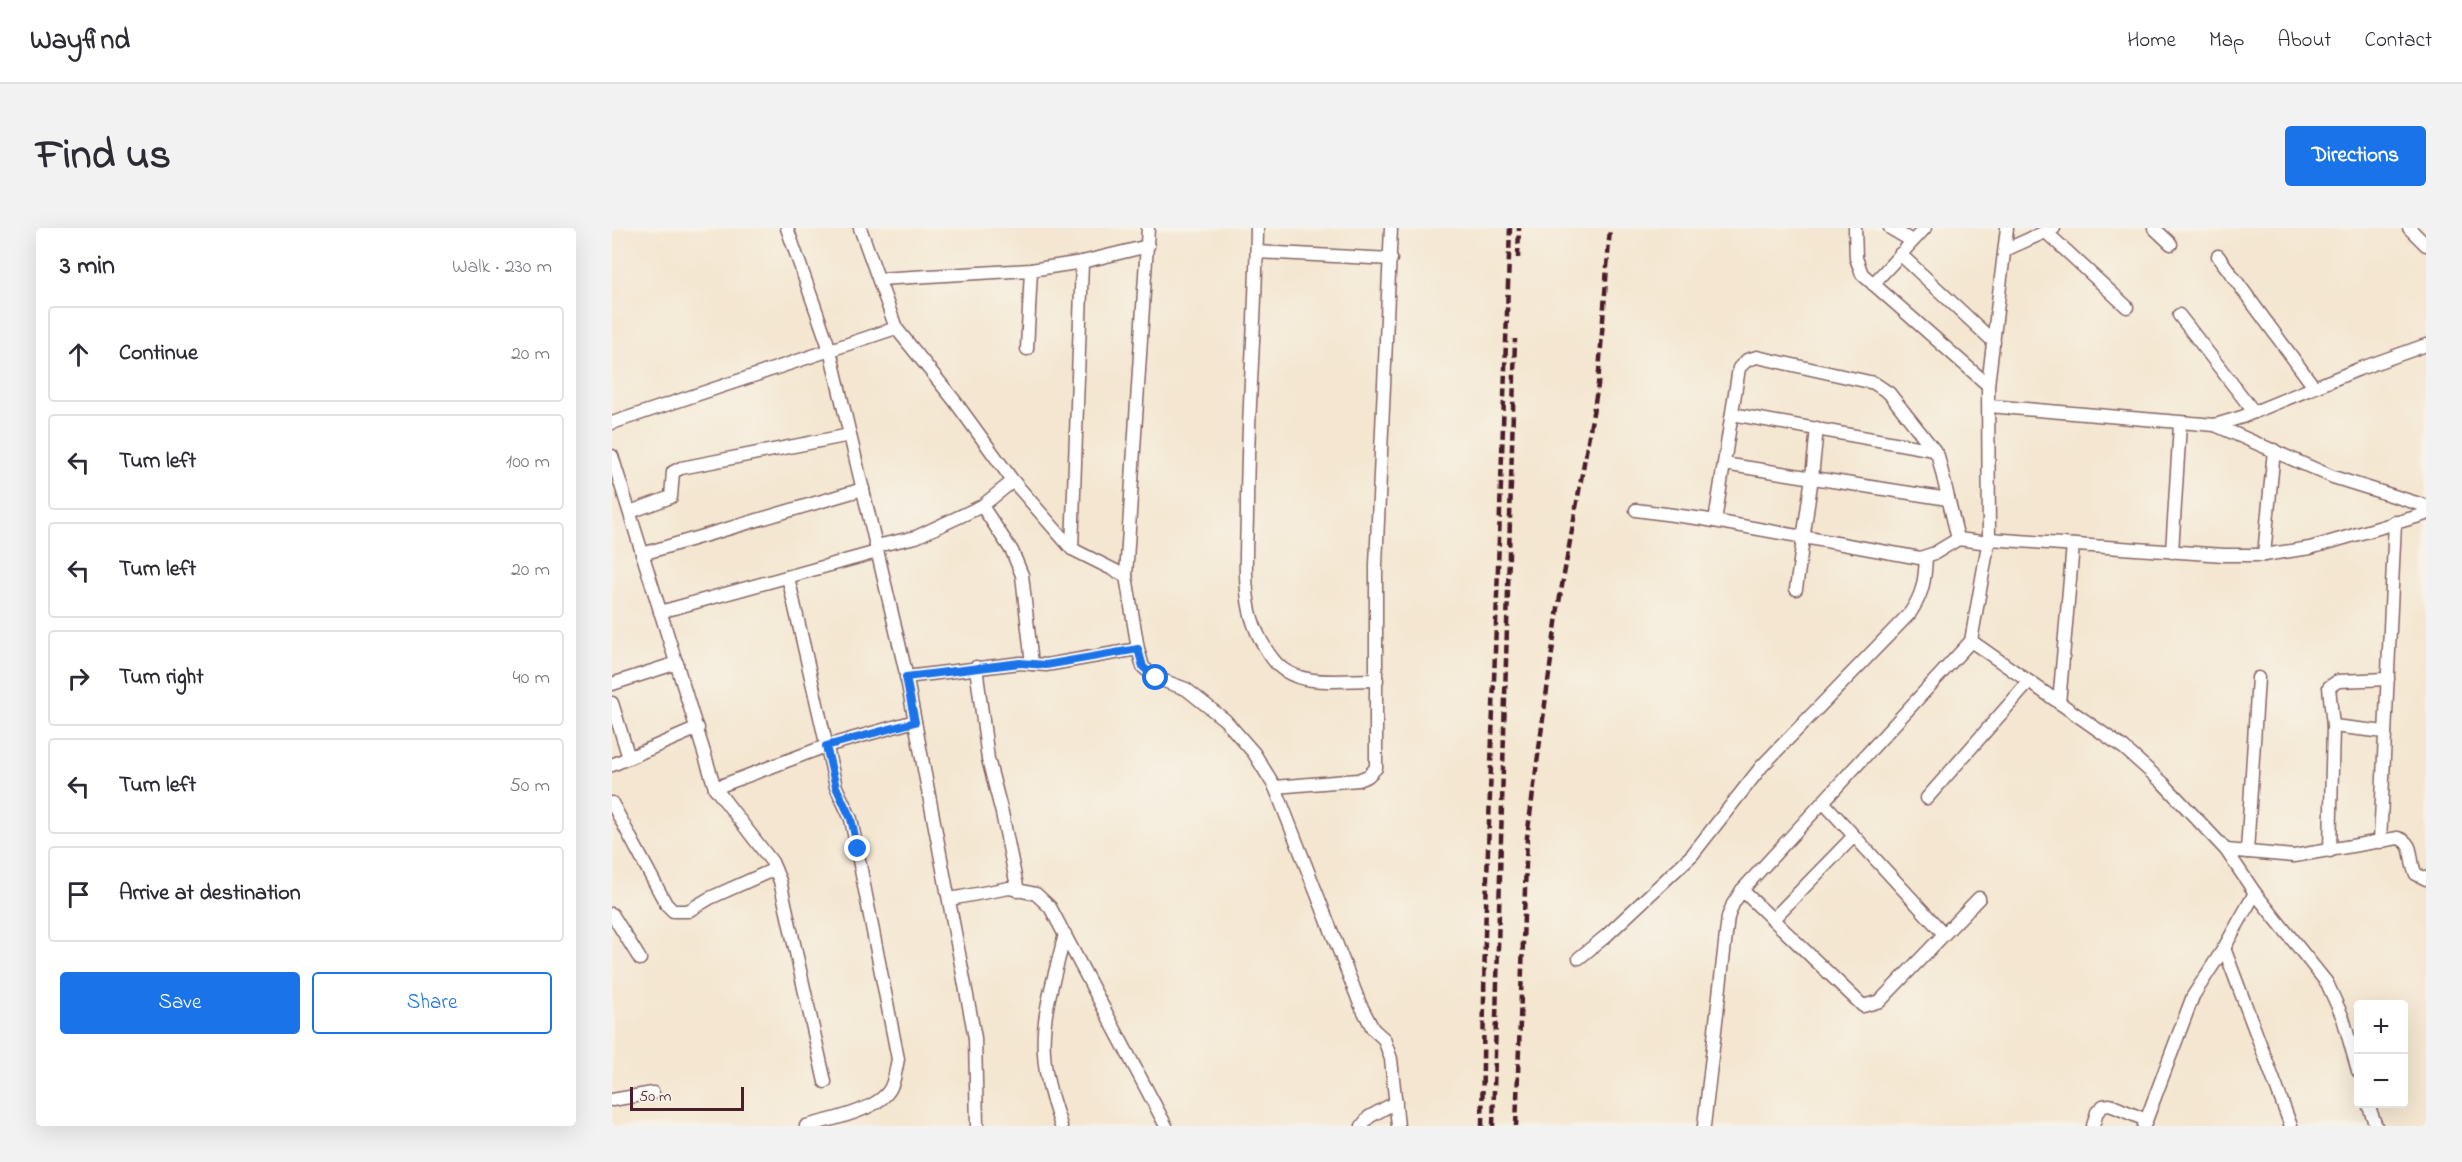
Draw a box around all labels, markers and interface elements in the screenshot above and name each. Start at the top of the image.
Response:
text: Wayfind [30,21,130,62]
text: Home [2127,26,2176,56]
text: Map [2209,26,2244,56]
text: About [2277,26,2331,56]
text: Contact [2364,26,2432,56]
text: Find us [36,126,171,187]
button: Directions [2285,126,2426,186]
text: 3 min [60,248,115,286]
text: Walk · 230 m [452,253,552,282]
icon: ahead [62,338,95,371]
text: Continue [119,338,198,370]
text: 20 m [511,340,550,369]
icon: left [62,446,95,479]
text: Turn left [119,446,196,478]
text: 100 m [506,448,550,477]
icon: left [62,554,95,587]
text: Turn left [119,554,196,586]
text: 20 m [511,556,550,585]
icon: right [62,662,95,695]
text: Turn right [119,662,204,694]
text: 40 m [513,664,550,693]
route start [1142,664,1168,690]
icon: left [62,770,95,803]
text: Turn left [119,770,196,802]
text: 50 m [509,772,550,801]
route end [844,835,870,861]
icon: arrive [62,878,95,911]
text: Arrive at destination [119,878,301,910]
button: Save [60,972,300,1034]
button: Share [312,972,552,1034]
map controls [2354,1000,2408,1108]
button: + [2354,1000,2408,1054]
button: − [2354,1054,2408,1108]
scale bar [630,1084,744,1112]
text: 50 m [639,1085,671,1109]

